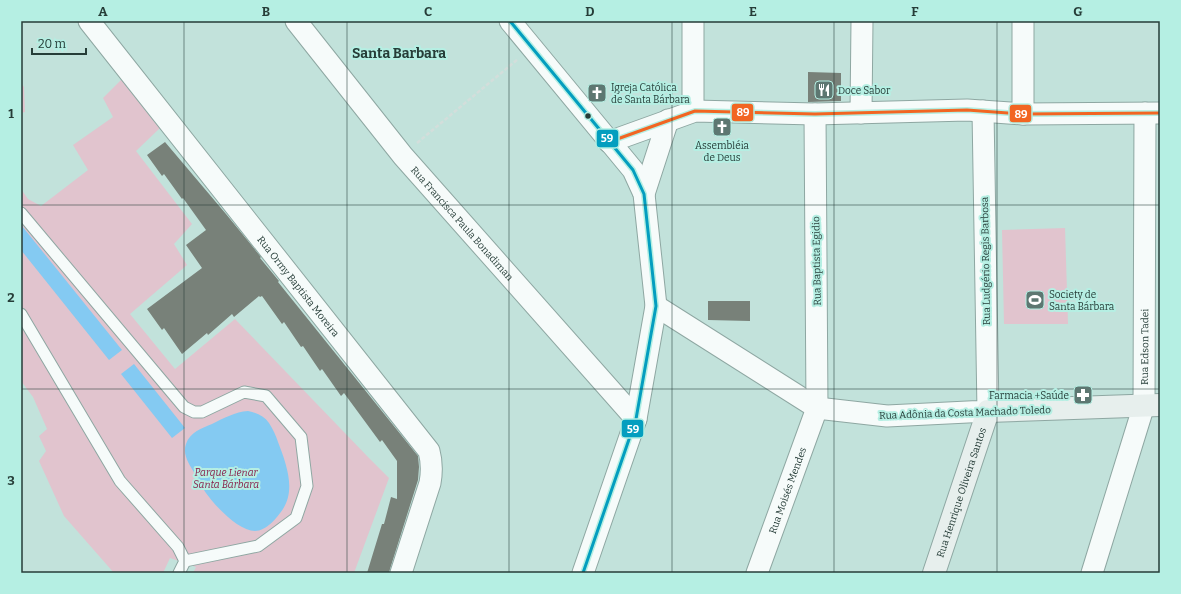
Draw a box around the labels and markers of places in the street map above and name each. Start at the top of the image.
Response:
restaurant icon: Doce Sabor [813,79,835,101]
church icon: Igreja Católica de Santa Bárbara [586,82,608,104]
place label: Igreja Católica de Santa Bárbara [611,82,690,106]
place label: Doce Sabor [838,85,891,97]
unlabelled marker [583,111,593,121]
church icon: Assembléia de Deus [711,116,733,138]
place label: Assembléia de Deus [695,140,750,164]
sports icon: Society de Santa Bárbara [1024,289,1046,311]
place label: Society de Santa Bárbara [1049,289,1115,313]
pharmacy icon: Farmacia +Saúde [1072,384,1094,406]
place label: Farmacia +Saúde [989,389,1069,402]

